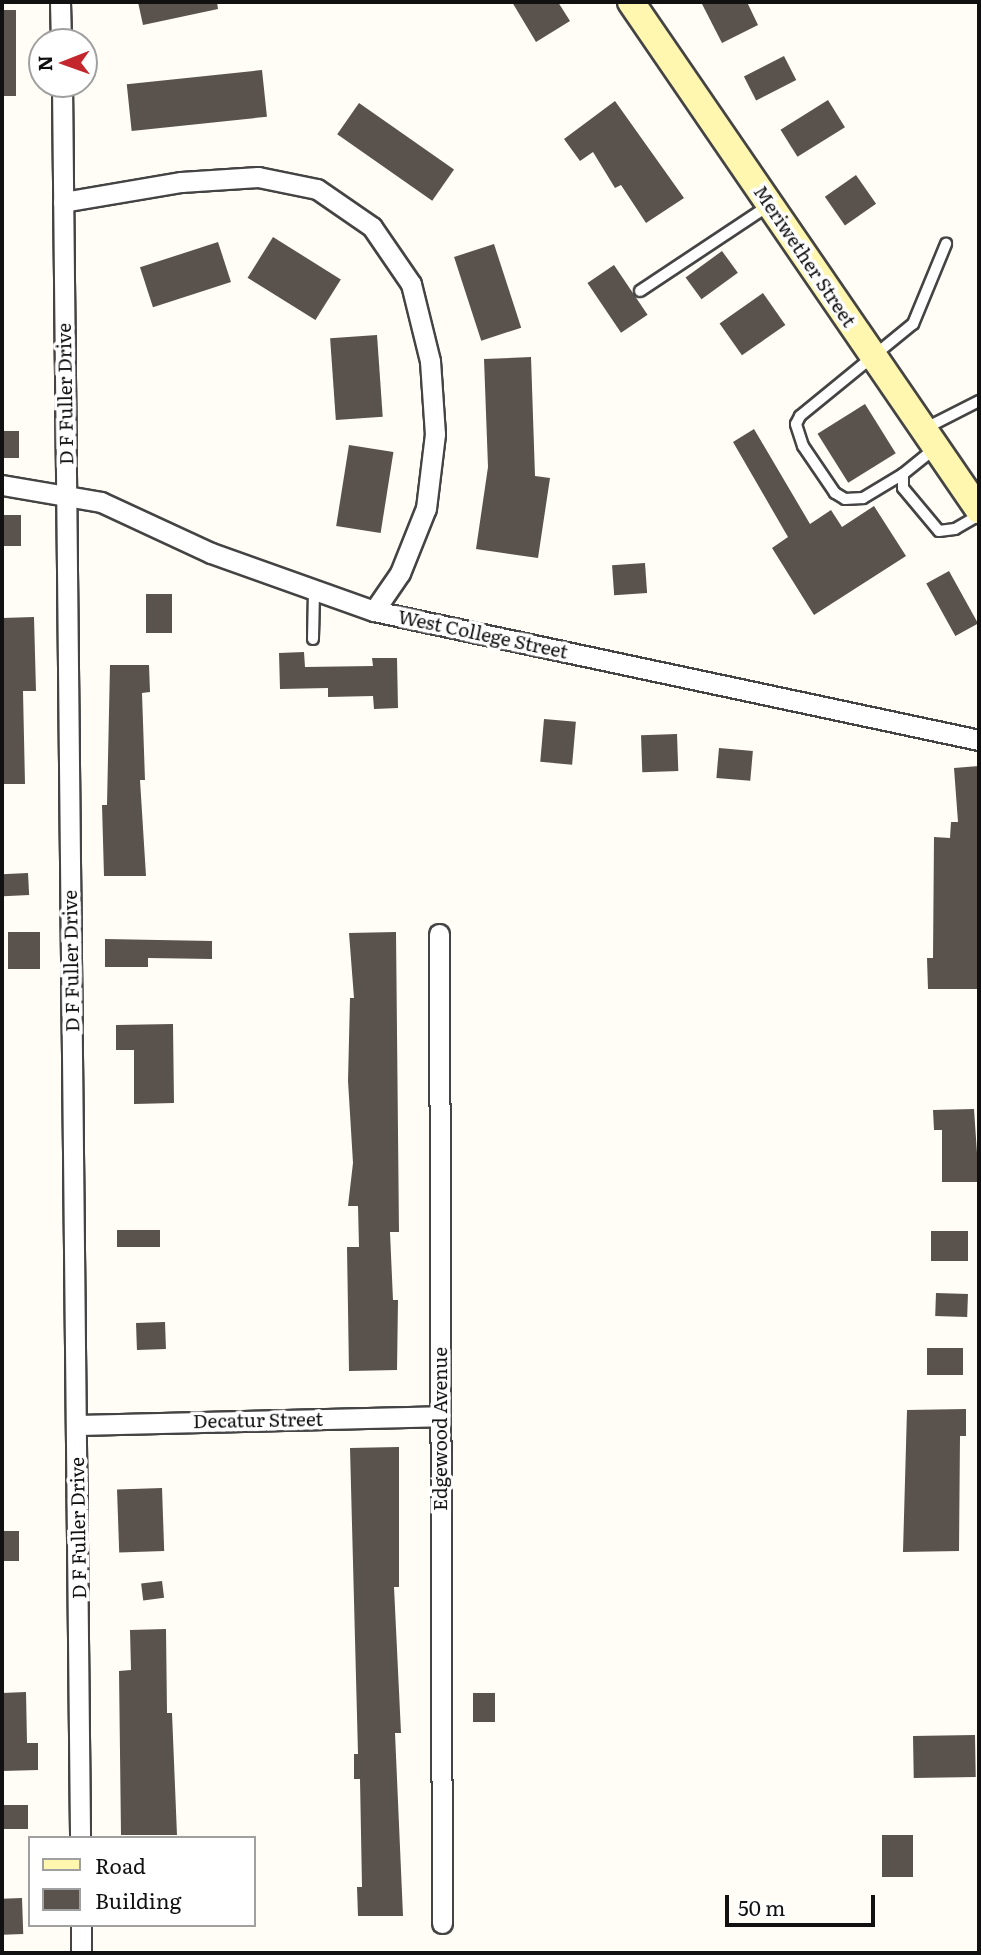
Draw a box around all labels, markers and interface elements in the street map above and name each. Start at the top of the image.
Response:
north arrow [28,28,98,98]
text: N [30,55,58,72]
street label: Meriwether Street [749,181,861,331]
street label: D F Fuller Drive [52,323,78,465]
street label: West College Street [396,605,570,663]
street label: D F Fuller Drive [58,890,84,1032]
street label: Edgewood Avenue [429,1347,451,1511]
street label: Decatur Street [193,1407,323,1433]
street label: D F Fuller Drive [65,1457,91,1599]
legend [28,1836,256,1927]
text: Road [95,1849,146,1880]
scale bar [729,1882,880,1926]
text: Building [95,1884,181,1915]
text: 50 m [738,1891,785,1922]

